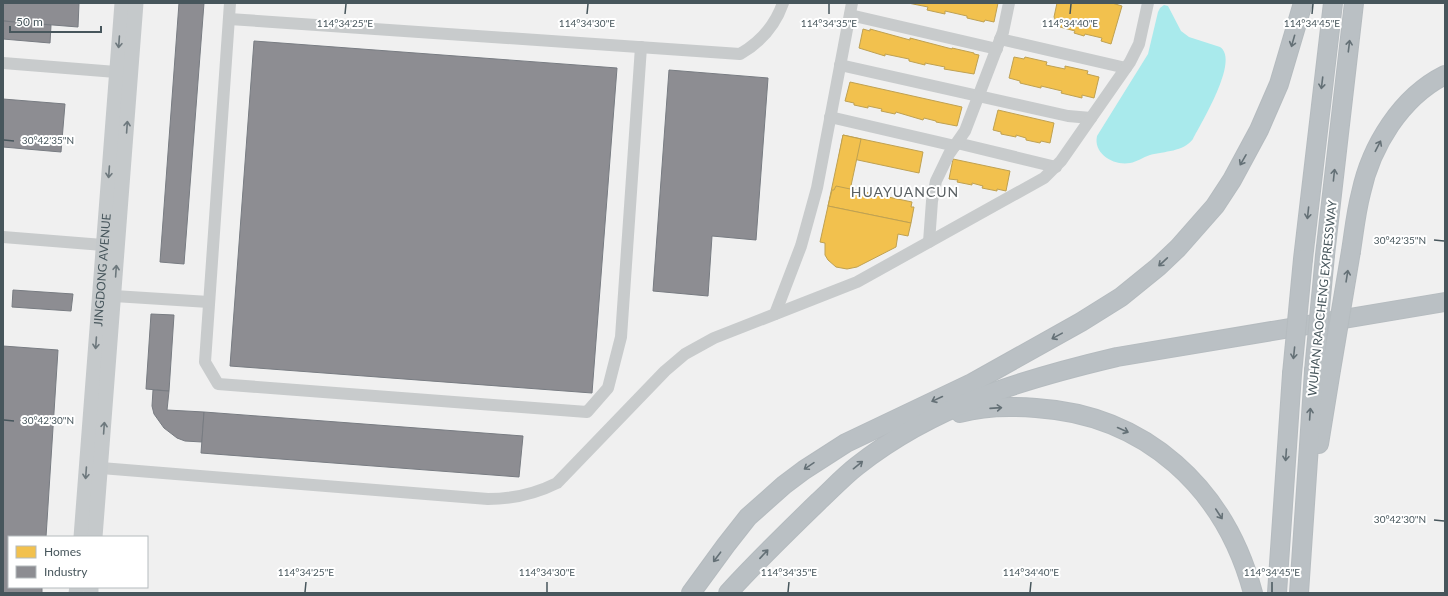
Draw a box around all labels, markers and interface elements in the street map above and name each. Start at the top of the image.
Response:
scale bar [10,8,101,34]
text: 50 m [16,14,43,29]
text: 114°34'25"E [317,17,373,29]
text: 114°34'30"E [559,17,615,29]
text: 114°34'35"E [801,17,857,29]
text: 114°34'40"E [1042,17,1098,29]
text: 114°34'45"E [1284,17,1340,29]
one-way arrow [1288,34,1296,47]
one-way arrow [115,35,122,48]
one-way arrow [1345,40,1353,53]
one-way arrow [1319,76,1326,89]
one-way arrow [123,121,130,134]
text: 30°42'35"N [22,134,74,146]
one-way arrow [1375,140,1382,152]
one-way arrow [1238,154,1246,166]
one-way arrow [105,165,112,178]
one-way arrow [1330,169,1338,182]
district label: HUAYUANCUN [851,183,959,200]
street label: WUHAN RAOCHENG EXPRESSWAY [1304,199,1340,397]
one-way arrow [1304,206,1312,219]
street label: JINGDONG AVENUE [90,213,113,327]
text: 30°42'35"N [1374,234,1426,246]
one-way arrow [1158,257,1168,267]
one-way arrow [112,265,119,278]
one-way arrow [1343,270,1351,283]
one-way arrow [1051,333,1063,340]
one-way arrow [92,336,99,349]
one-way arrow [1290,346,1297,359]
one-way arrow [931,396,943,403]
one-way arrow [989,404,1002,411]
one-way arrow [1307,408,1314,421]
text: 30°42'30"N [22,414,74,426]
one-way arrow [100,422,107,435]
one-way arrow [1116,426,1128,434]
one-way arrow [1282,448,1289,461]
one-way arrow [853,461,864,470]
one-way arrow [804,462,815,470]
one-way arrow [82,466,89,479]
one-way arrow [1215,508,1223,519]
text: 30°42'30"N [1374,513,1426,525]
legend [8,536,148,588]
text: Homes [44,544,81,559]
one-way arrow [759,549,769,559]
one-way arrow [713,551,721,562]
text: Industry [44,564,88,579]
text: 114°34'25"E [278,566,334,578]
text: 114°34'30"E [519,566,575,578]
text: 114°34'35"E [761,566,817,578]
text: 114°34'40"E [1003,566,1059,578]
text: 114°34'45"E [1244,566,1300,578]

